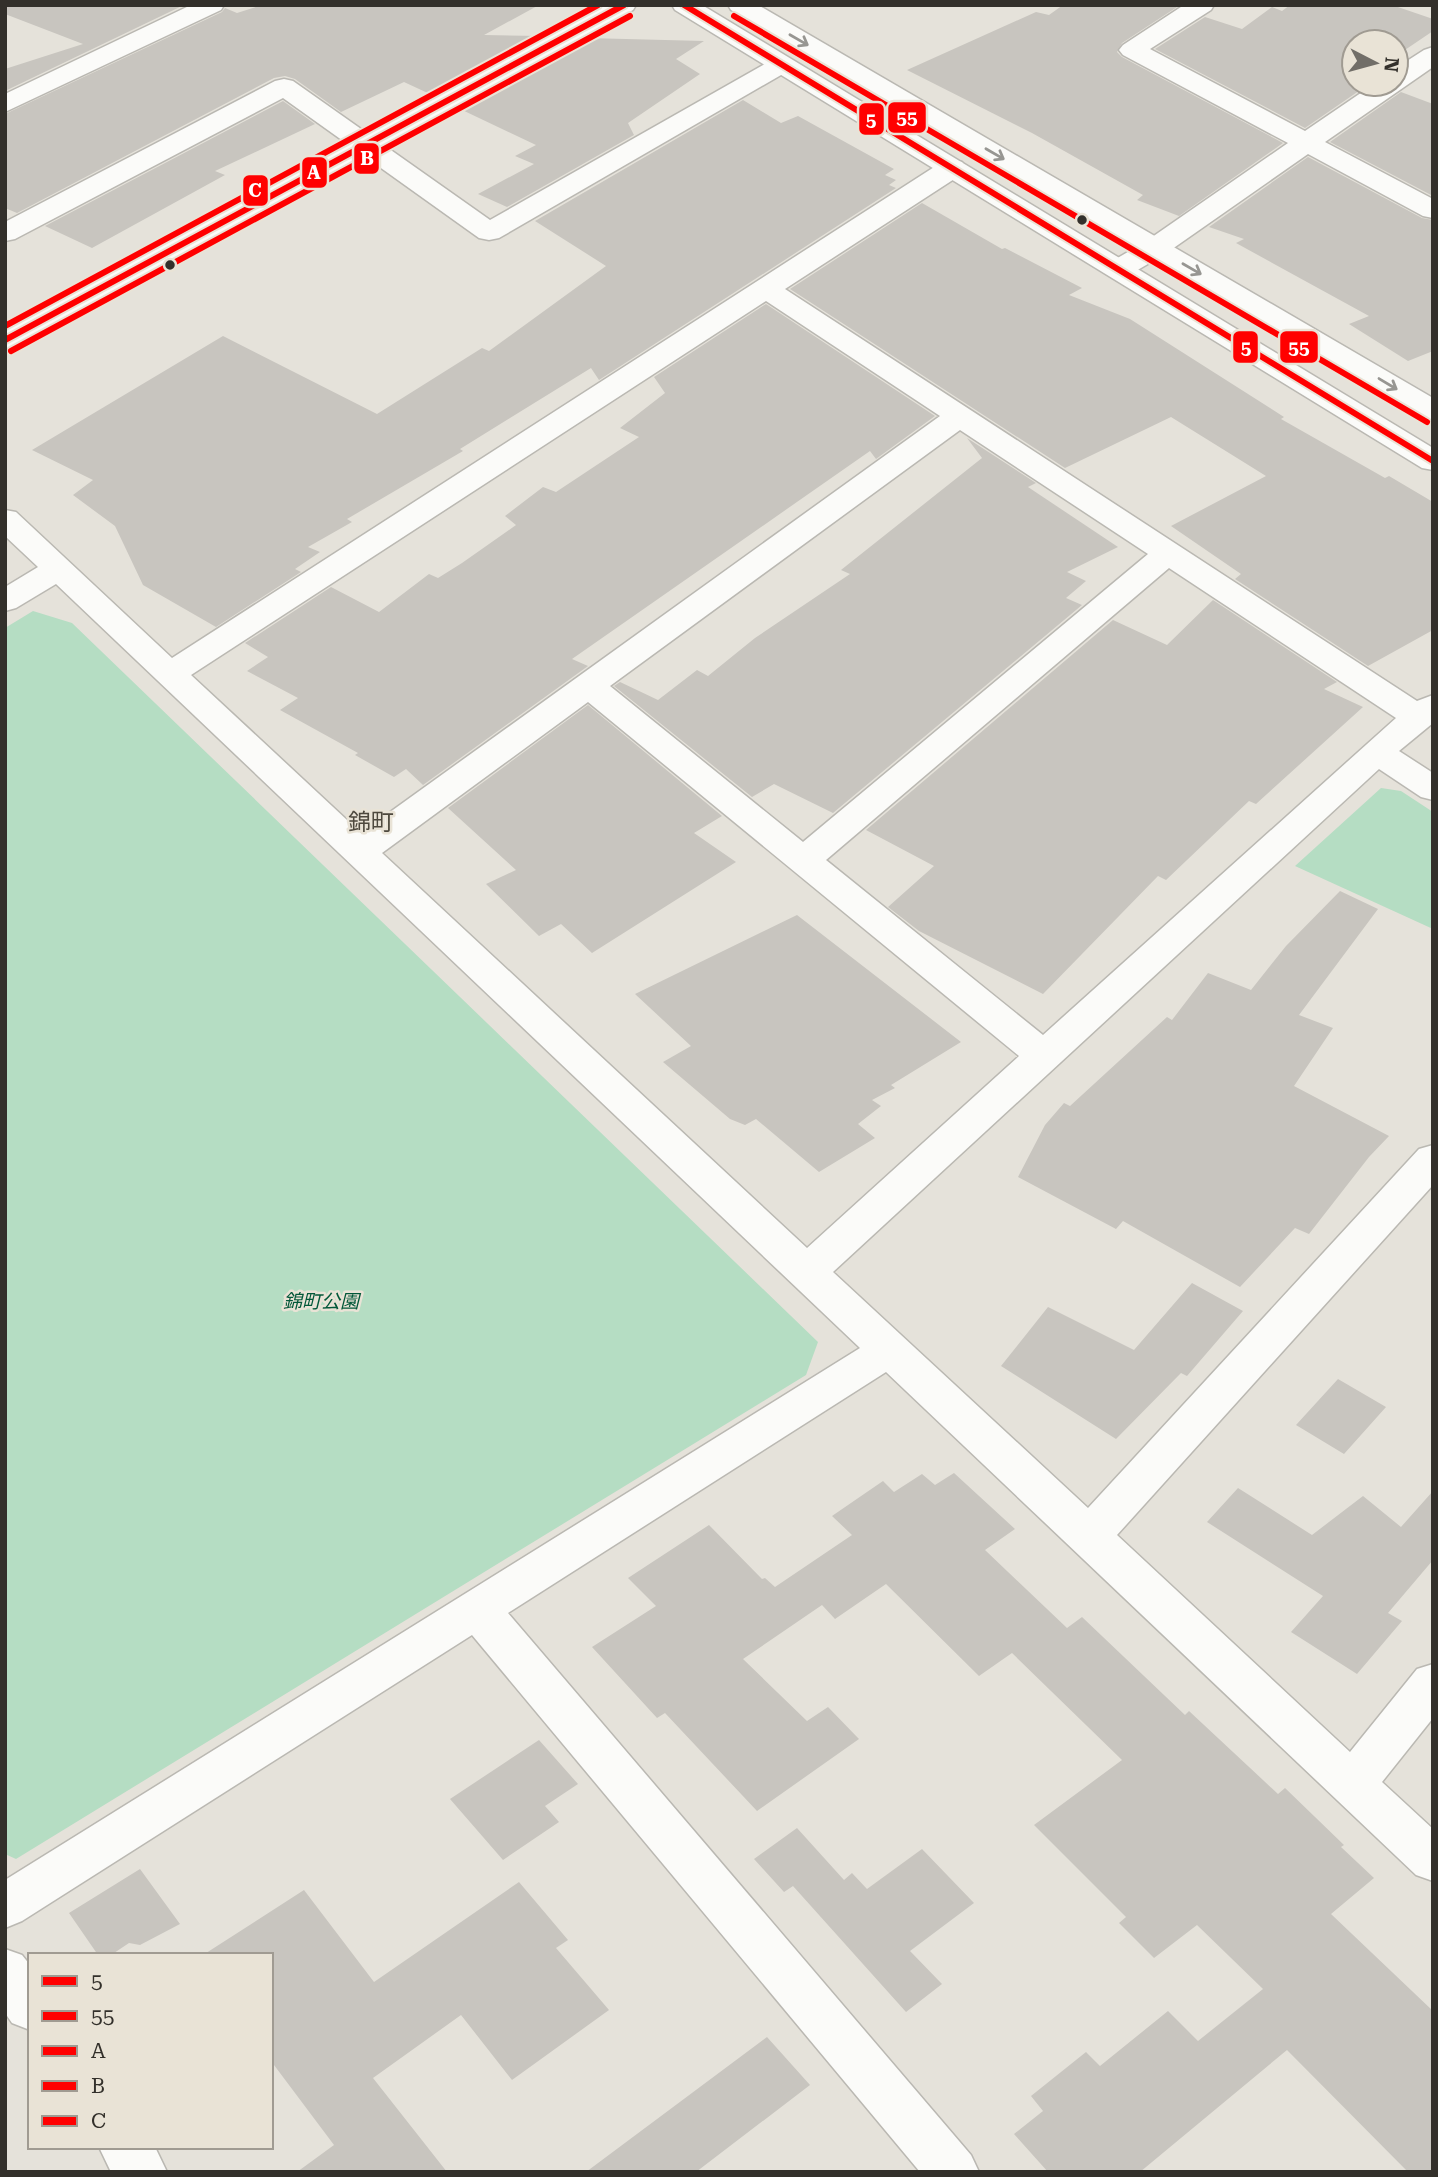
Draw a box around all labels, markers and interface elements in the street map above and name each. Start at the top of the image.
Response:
north arrow [1340,28,1410,98]
one-way arrow [788,33,808,47]
text: N [1379,56,1404,74]
line badge: 55 [887,101,927,134]
line badge: 5 [858,102,885,136]
text: 55 [896,106,918,129]
text: 5 [866,108,877,131]
line badge: B [353,142,380,175]
text: B [360,147,374,170]
one-way arrow [985,148,1005,162]
line badge: A [301,156,328,189]
text: A [307,161,321,184]
line badge: C [242,174,269,207]
text: C [248,179,262,202]
unlabelled marker [1075,213,1089,227]
unlabelled marker [163,258,177,272]
one-way arrow [1181,262,1201,276]
line badge: 5 [1232,330,1259,364]
line badge: 55 [1279,330,1319,364]
text: 5 [1241,336,1252,359]
text: 55 [1288,336,1310,359]
one-way arrow [1377,378,1397,392]
district label: 錦町 [348,809,394,836]
park label: 錦町公園 [283,1290,362,1313]
legend [28,1953,273,2149]
text: 5 [91,1969,103,1993]
text: 55 [91,2004,115,2028]
text: A [91,2039,106,2063]
text: B [91,2074,105,2098]
text: C [91,2109,106,2133]

